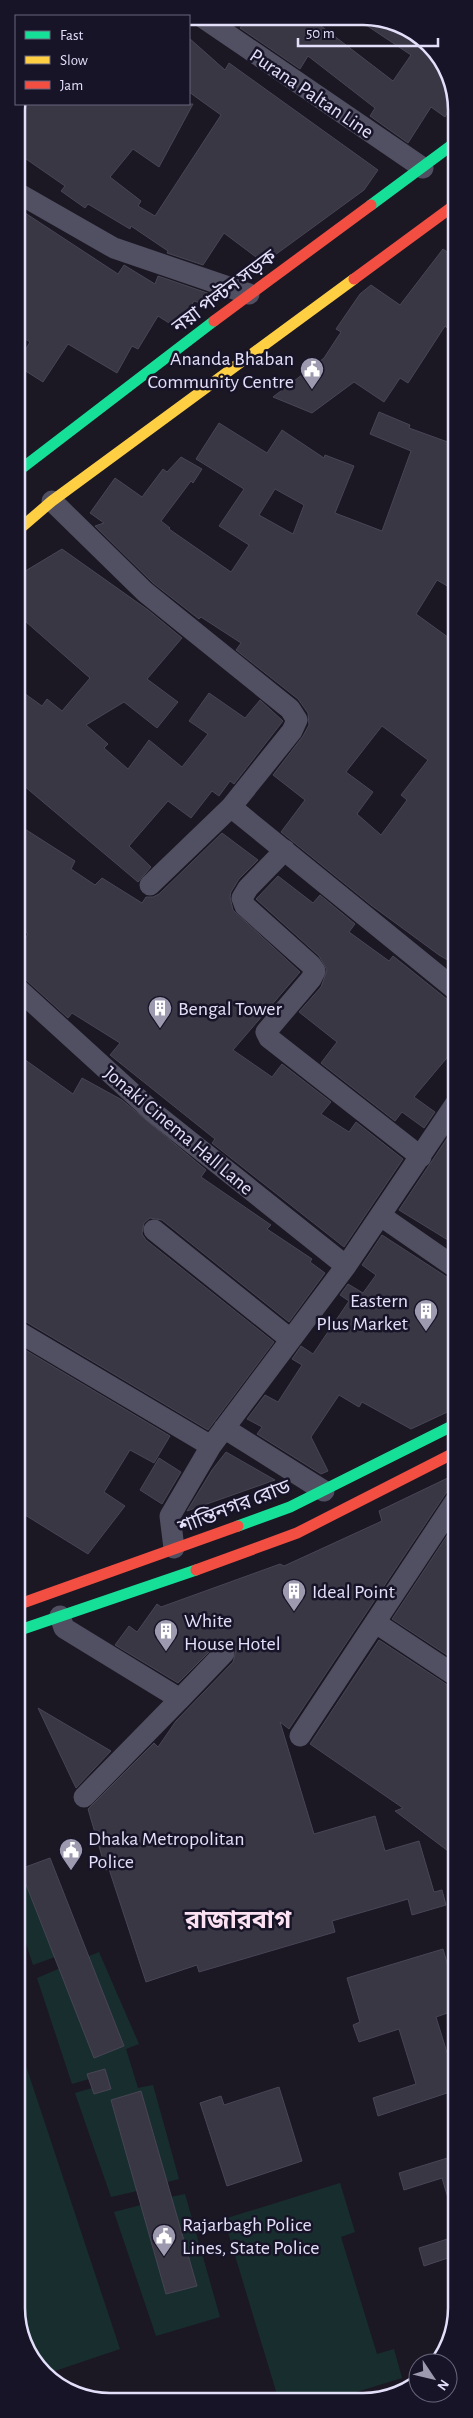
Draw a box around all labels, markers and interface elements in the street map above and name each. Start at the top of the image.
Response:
legend [15,15,190,105]
scale bar [298,15,438,47]
text: 50 m [306,26,335,41]
text: Fast [60,28,84,43]
street label: Purana Paltan Line [246,45,377,142]
text: Slow [60,53,88,68]
text: Jam [60,78,83,93]
street label: নয়া পল্টন সড়ক [166,243,281,338]
place label: Ananda Bhaban Community Centre [148,349,294,392]
public building icon: Ananda Bhaban Community Centre [299,356,325,390]
building icon: Bengal Tower [147,995,173,1029]
place label: Bengal Tower [178,999,282,1019]
street label: Jonaki Cinema Hall Lane [100,1063,257,1199]
place label: Eastern Plus Market [316,1291,409,1334]
building icon: Eastern Plus Market [413,1298,439,1332]
street label: শান্তিনগর রোড [174,1473,294,1538]
building icon: Ideal Point [281,1578,307,1612]
place label: Ideal Point [312,1582,396,1602]
place label: White House Hotel [184,1611,281,1654]
building icon: White House Hotel [153,1618,179,1652]
place label: Dhaka Metropolitan Police [88,1829,245,1872]
public building icon: Dhaka Metropolitan Police [58,1837,84,1871]
district label: রাজারবাগ [184,1908,292,1933]
place label: Rajarbagh Police Lines, State Police [182,2215,319,2258]
public building icon: Rajarbagh Police Lines, State Police [151,2223,177,2257]
north arrow [408,2353,458,2403]
text: N [434,2377,451,2393]

